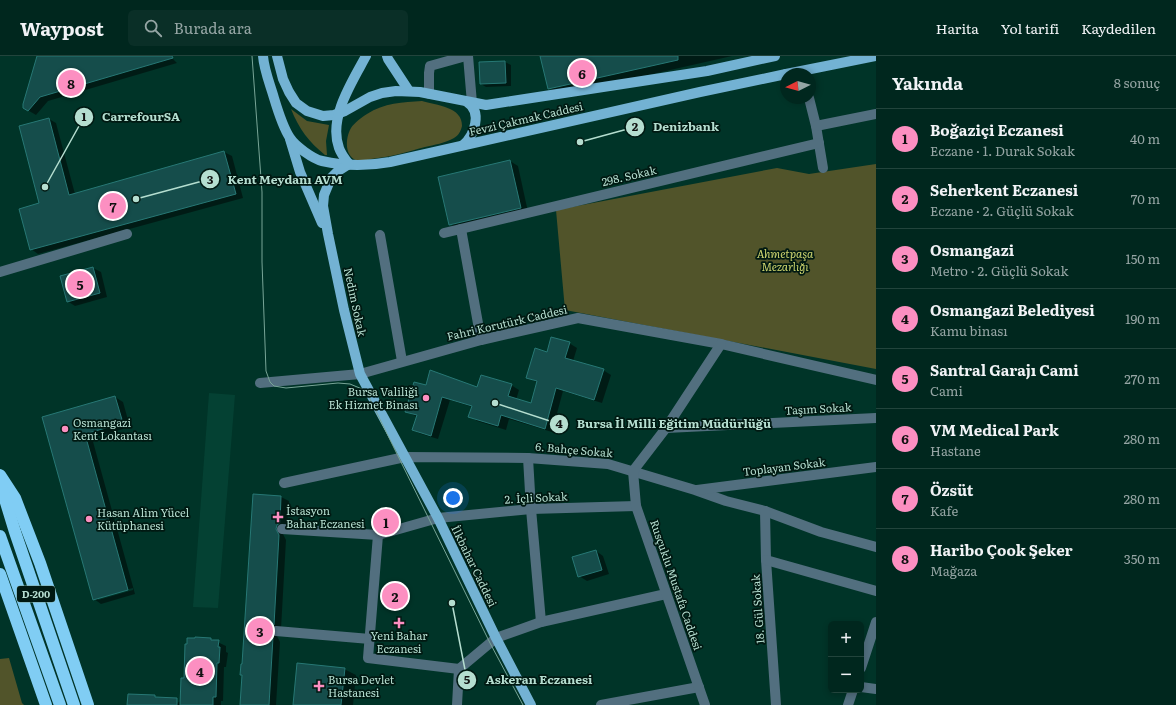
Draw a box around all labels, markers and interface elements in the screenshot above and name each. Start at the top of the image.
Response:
search box [128,10,408,46]
text: Waypost [20,14,104,42]
text: Burada ara [174,16,252,39]
icon: search [142,17,164,39]
text: Harita [936,18,979,38]
text: Yol tarifi [1001,18,1059,38]
text: Kaydedilen [1081,18,1156,38]
pin: 6 [569,58,595,88]
pin: 8 [58,68,84,98]
north arrow [780,68,816,104]
text: Yakında [892,70,963,95]
text: 8 sonuç [1114,73,1160,92]
street label: Fevzi Çakmak Caddesi [467,97,584,139]
callout: CarrefourSA [74,105,188,129]
text: 1 [82,107,87,125]
text: CarrefourSA [102,107,180,125]
callout: Denizbank [625,115,727,139]
text: 2 [632,117,639,135]
text: Denizbank [653,117,720,135]
text: Boğaziçi Eczanesi [930,118,1064,141]
text: 1 [902,129,908,148]
text: 40 m [1130,129,1160,148]
text: Eczane · 1. Durak Sokak [930,141,1075,160]
street label: 298. Sokak [600,161,658,189]
callout: Kent Meydanı AVM [200,167,351,191]
text: 3 [207,170,214,188]
text: Kent Meydanı AVM [227,170,343,188]
text: Seherkent Eczanesi [930,178,1078,201]
text: 2 [902,189,908,208]
text: 70 m [1131,189,1160,208]
pin: 7 [100,191,126,221]
text: Eczane · 2. Güçlü Sokak [930,201,1074,220]
text: Osmangazi [930,238,1014,261]
park label: Ahmetpaşa Mezarlığı [757,245,814,274]
text: 3 [901,249,909,268]
text: 150 m [1125,249,1160,268]
text: Metro · 2. Güçlü Sokak [930,261,1068,280]
street label: Nedim Sokak [341,266,371,338]
pin: 5 [67,269,93,299]
text: Osmangazi Belediyesi [930,298,1095,321]
street label: Fahri Korutürk Caddesi [445,300,569,344]
text: 4 [901,309,909,328]
text: 190 m [1125,309,1160,328]
text: Kamu binası [930,321,1008,340]
text: Santral Garajı Cami [930,358,1079,381]
text: 5 [901,369,909,388]
text: 270 m [1124,369,1160,388]
text: Cami [930,381,963,400]
place label: Bursa Valiliği Ek Hizmet Binası [328,383,418,412]
marker: Bursa Valiliği Ek Hizmet Binası [421,393,431,403]
street label: Taşım Sokak [784,398,852,418]
callout: Bursa İl Milli Eğitim Müdürlüğü [549,412,779,436]
place label: Osmangazi Kent Lokantası [73,414,152,443]
text: 4 [555,414,563,432]
text: Bursa İl Milli Eğitim Müdürlüğü [577,414,771,432]
text: VM Medical Park [930,418,1059,441]
marker: Osmangazi Kent Lokantası [60,424,70,434]
text: 6 [901,429,909,448]
text: 280 m [1124,429,1160,448]
street label: 6. Bahçe Sokak [535,438,614,460]
text: Hastane [930,441,981,460]
street label: Toplayan Sokak [742,453,826,479]
text: Özsüt [930,478,973,501]
street label: 2. İçli Sokak [504,487,568,507]
your location [443,488,463,508]
text: 7 [901,489,909,508]
text: 280 m [1124,489,1160,508]
text: Kafe [930,501,958,520]
place label: İstasyon Bahar Eczanesi [286,502,365,531]
place label: Hasan Alim Yücel Kütüphanesi [97,504,190,533]
pin: 1 [373,507,399,537]
marker: İstasyon Bahar Eczanesi [273,512,283,522]
marker: Hasan Alim Yücel Kütüphanesi [84,514,94,524]
street label: Rusçuklu Mustafa Caddesi [647,517,707,652]
street label: İlkbahar Caddesi [448,522,502,609]
text: Haribo Çook Şeker [930,538,1073,561]
text: 8 [901,549,909,568]
text: 350 m [1124,549,1160,568]
text: Mağaza [930,561,977,580]
street label: 18. Gül Sokak [747,573,767,644]
pin: 2 [382,581,408,611]
road number: D-200 [17,586,55,602]
pin: 3 [247,616,273,646]
marker: Yeni Bahar Eczanesi [394,618,404,628]
map controls [828,621,864,693]
button: + [828,621,864,657]
place label: Yeni Bahar Eczanesi [370,627,428,656]
pin: 4 [187,656,213,686]
button: − [828,657,864,693]
callout: Askeran Eczanesi [457,668,600,692]
text: 5 [464,670,471,688]
text: Askeran Eczanesi [486,670,593,688]
place label: Bursa Devlet Hastanesi [328,671,395,700]
marker: Bursa Devlet Hastanesi [313,680,325,692]

